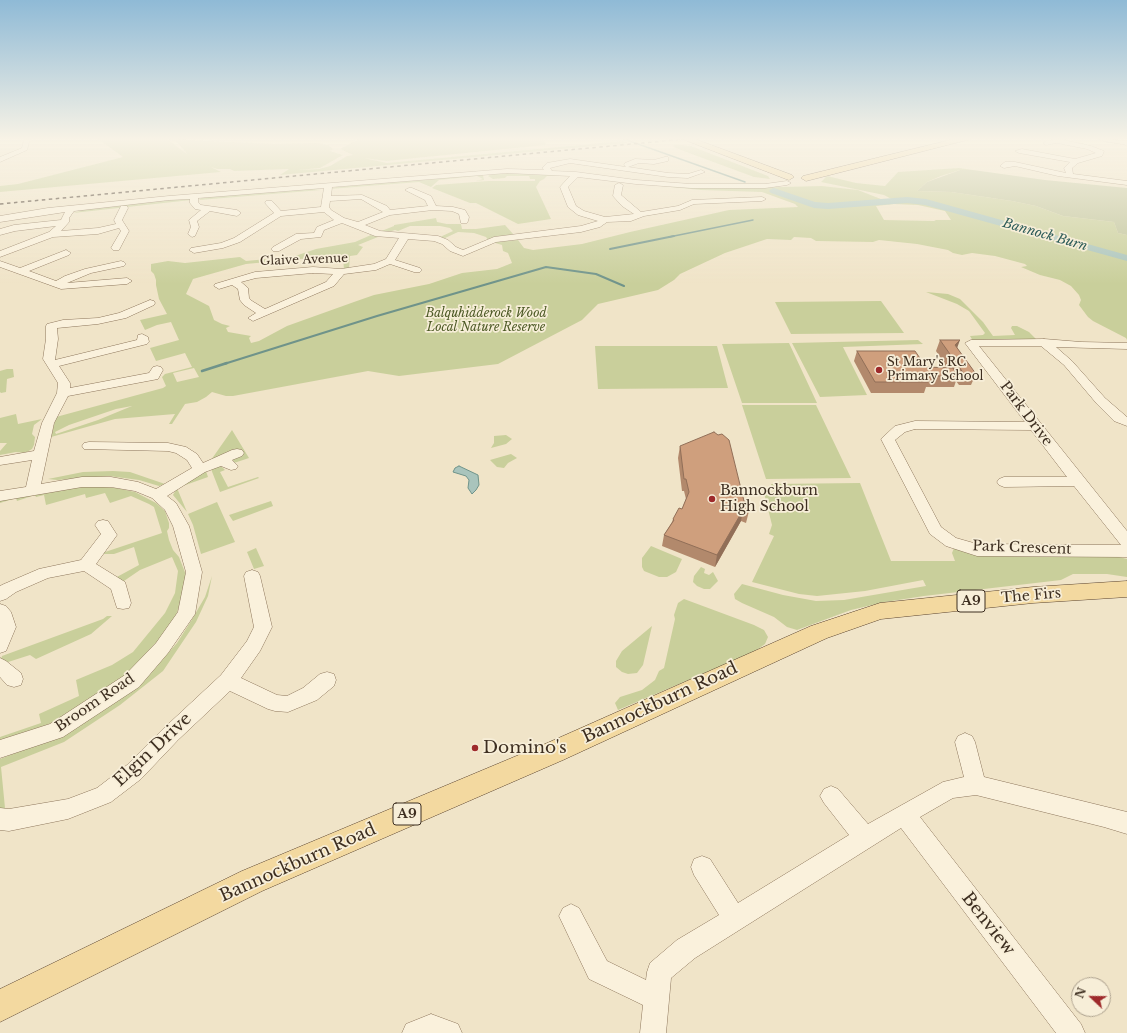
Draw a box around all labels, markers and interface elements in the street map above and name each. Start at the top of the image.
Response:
water label: Bannock Burn [1001,215,1089,255]
street label: Glaive Avenue [260,251,348,269]
park label: Balquhidderock Wood Local Nature Reserve [425,307,547,335]
place label: St Mary's RC Primary School [887,356,983,384]
marker: St Mary's RC Primary School [874,365,884,375]
street label: Park Drive [996,378,1056,450]
place label: Bannockburn High School [720,483,818,516]
marker: Bannockburn High School [707,494,717,504]
street label: Park Crescent [972,538,1072,558]
street label: The Firs [1000,585,1062,607]
road number: A9 [957,590,985,612]
street label: Bannockburn Road [579,658,741,748]
street label: Broom Road [52,670,138,736]
street label: Elgin Drive [110,709,196,791]
place label: Domino's [483,738,567,758]
marker: Domino's [470,743,480,753]
road number: A9 [393,803,421,825]
street label: Bannockburn Road [217,819,379,907]
street label: Benview [957,888,1019,960]
north arrow [1071,977,1111,1017]
text: N [1072,985,1089,1000]

